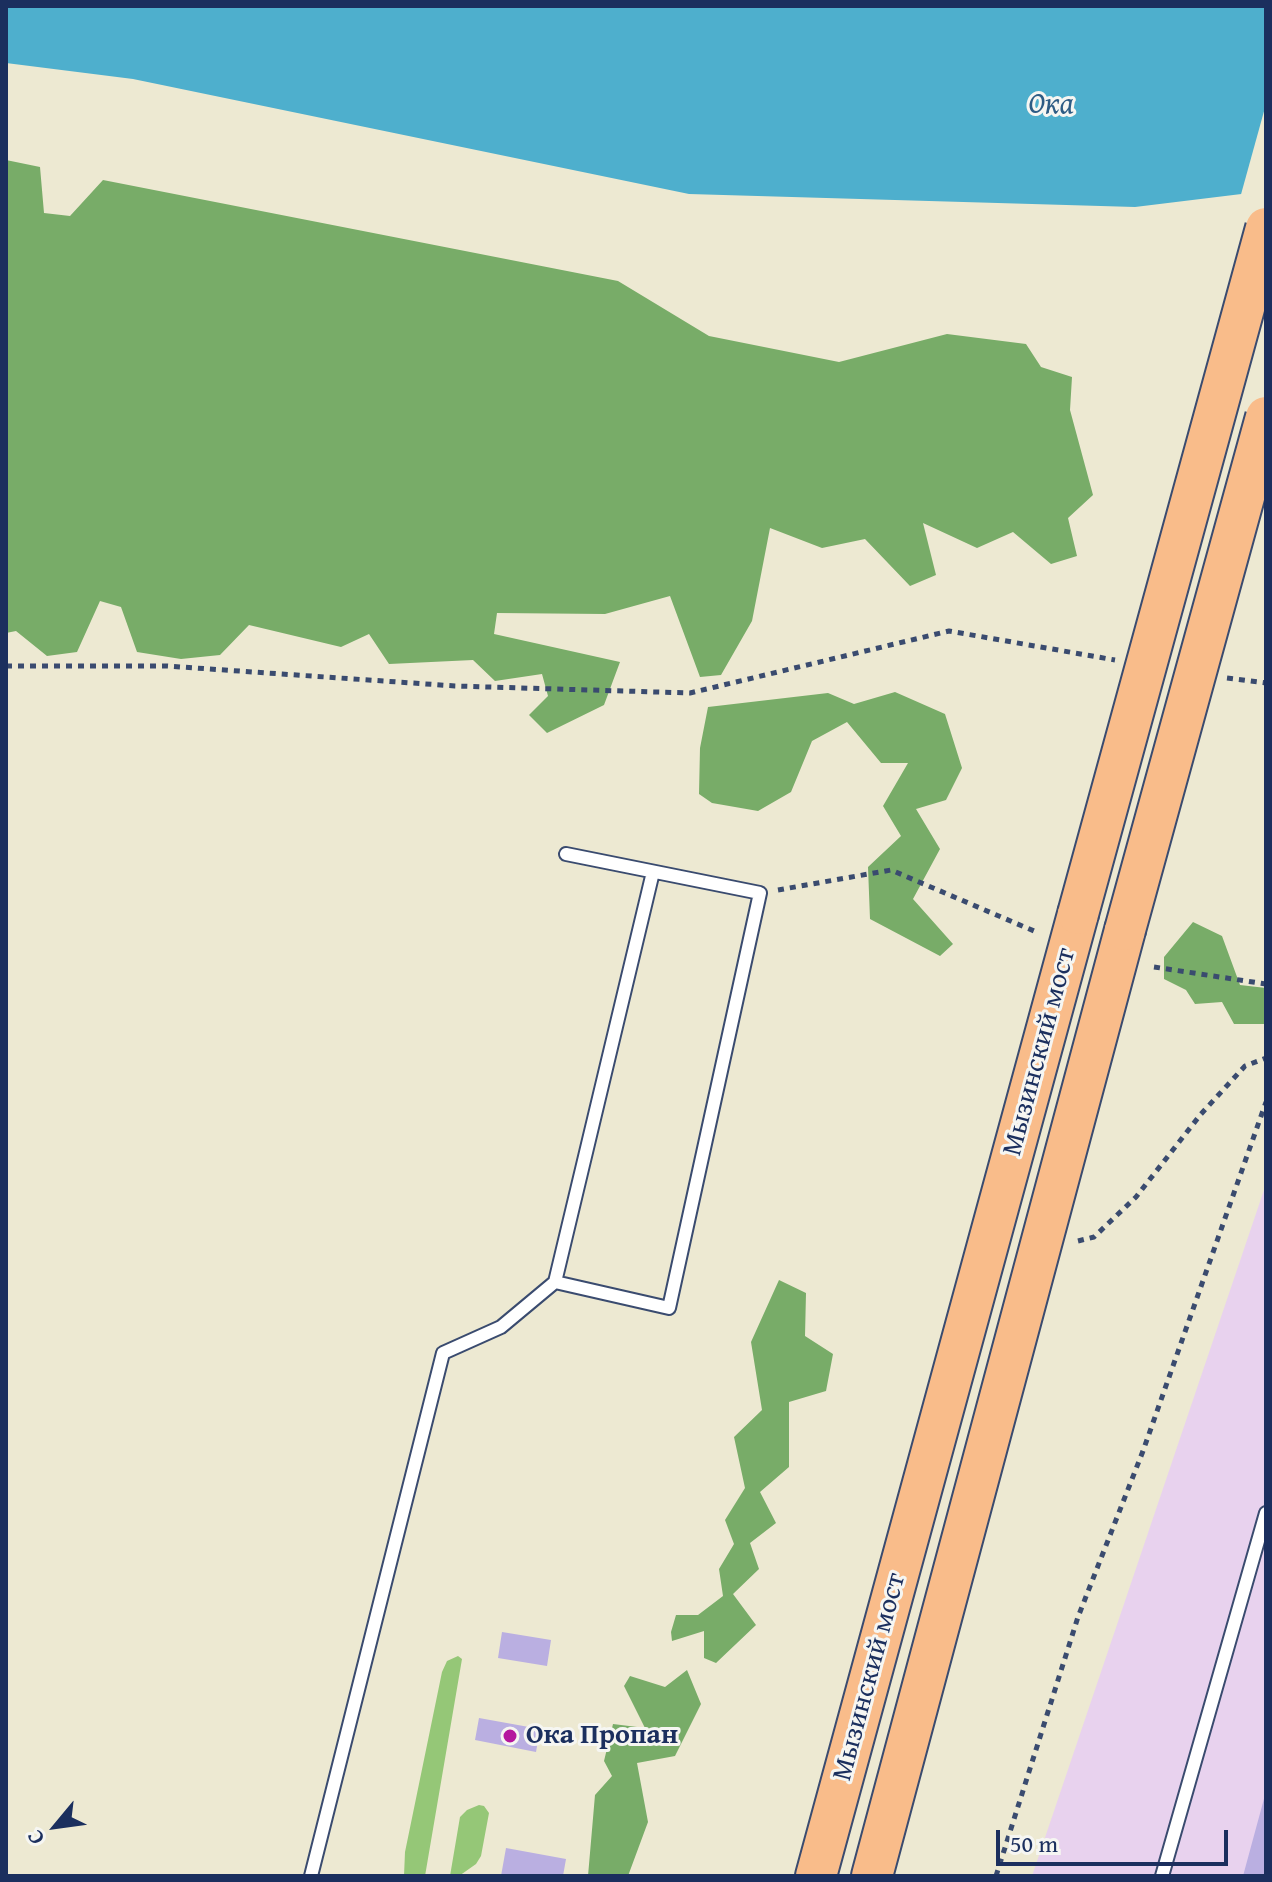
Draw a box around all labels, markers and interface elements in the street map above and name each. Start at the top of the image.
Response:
water label: Ока [1028,87,1074,123]
street label: Мызинский мост [996,945,1084,1159]
street label: Мызинский мост [826,1570,914,1784]
place label: Ока Пропан [526,1719,678,1753]
marker: Ока Пропан [501,1727,519,1745]
north arrow [16,1786,96,1866]
scale bar [1000,1814,1232,1864]
text: С [18,1824,52,1851]
text: 50 m [1010,1826,1058,1861]

